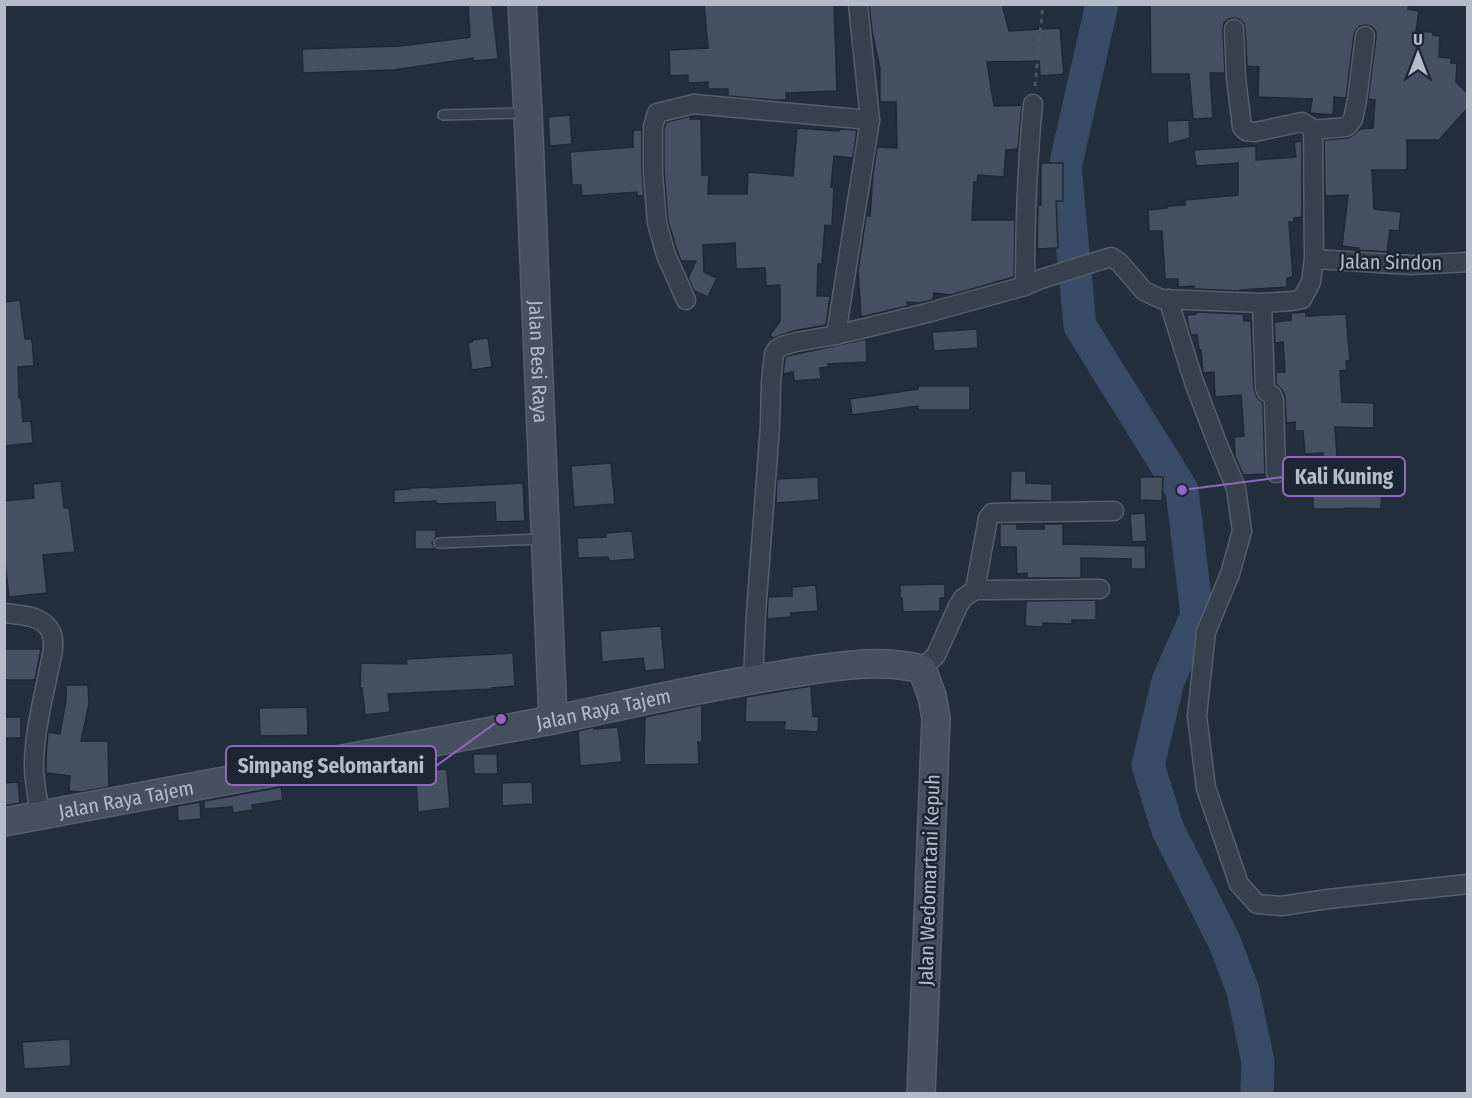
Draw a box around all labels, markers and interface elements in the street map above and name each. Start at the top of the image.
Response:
north arrow [1388,24,1448,84]
text: U [1413,30,1423,49]
street label: Jalan Sindon [1340,249,1442,275]
street label: Jalan Besi Raya [524,300,553,424]
callout: Kali Kuning [1283,457,1405,496]
text: Kali Kuning [1295,464,1394,490]
street label: Jalan Raya Tajem [534,684,673,735]
callout: Simpang Selomartani [226,746,436,785]
text: Simpang Selomartani [238,753,424,779]
street label: Jalan Wedomartani Kepuh [913,774,945,986]
street label: Jalan Raya Tajem [56,775,195,824]

